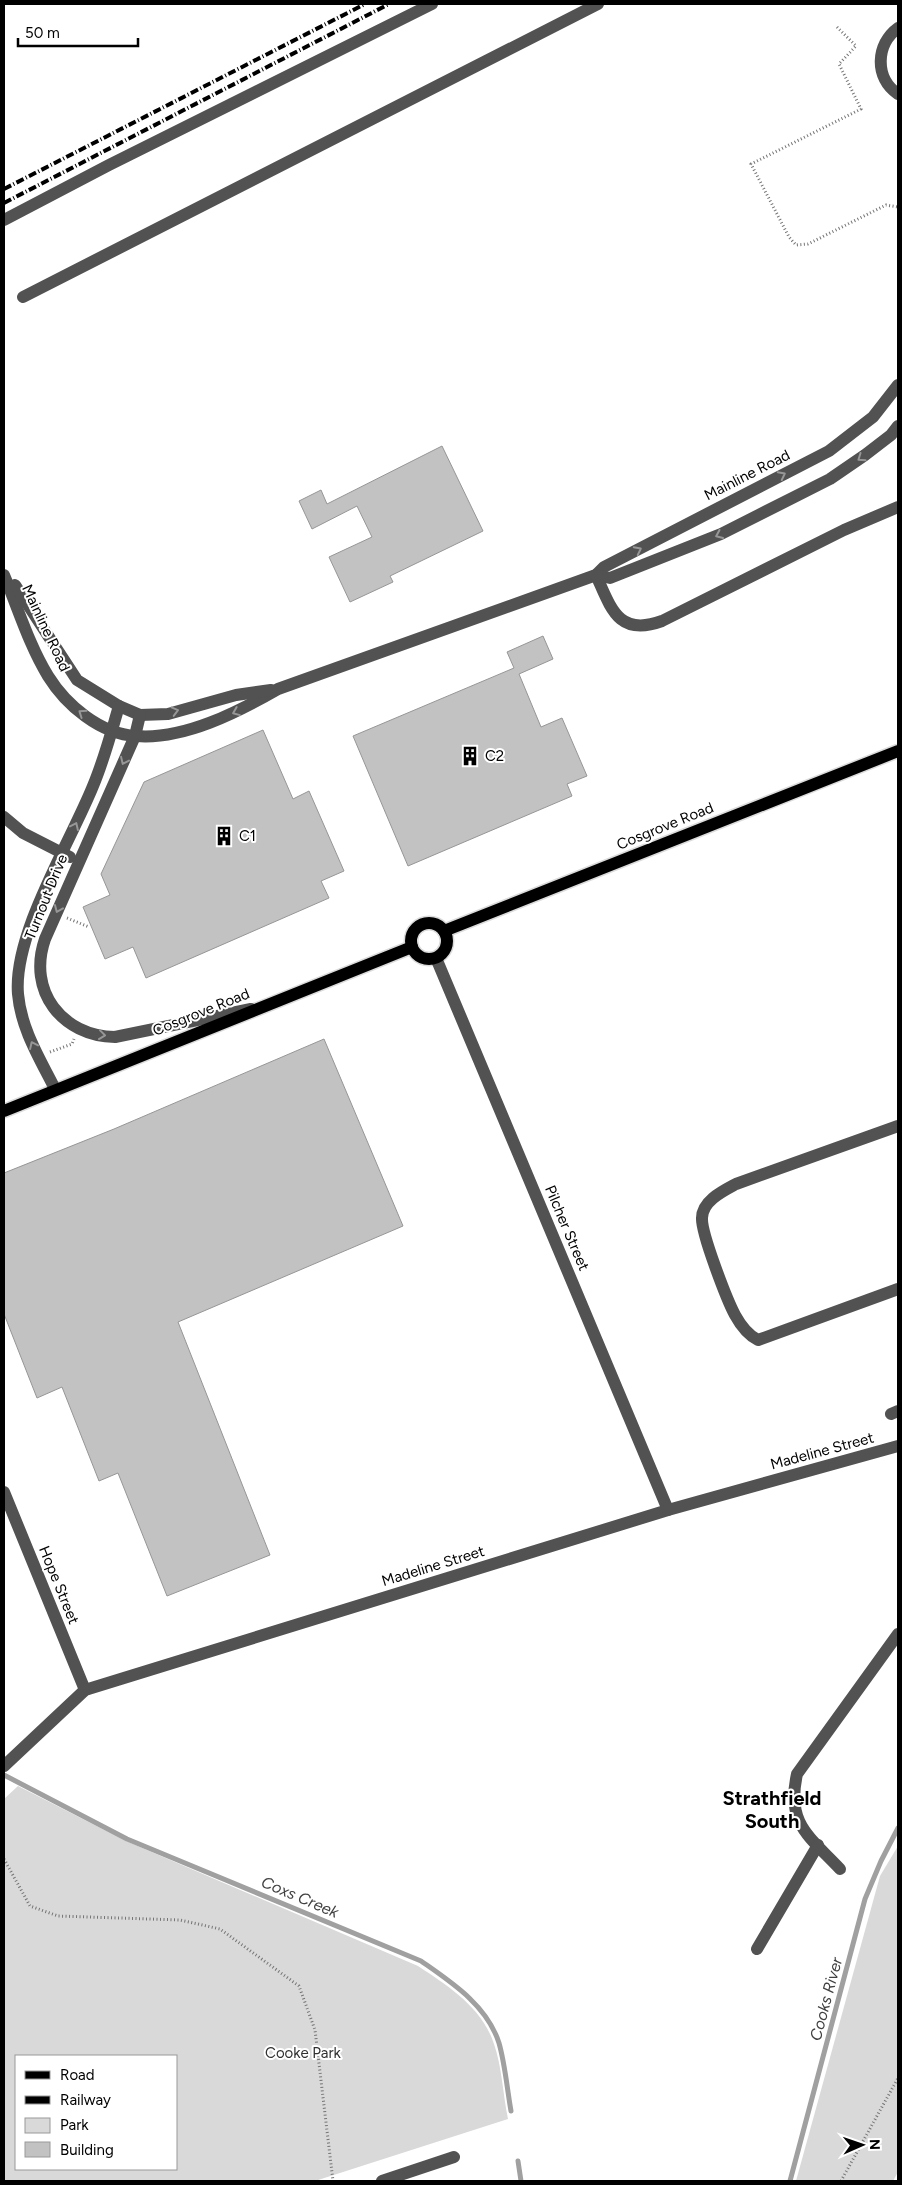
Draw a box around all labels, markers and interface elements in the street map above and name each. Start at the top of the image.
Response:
scale bar [18,15,138,47]
text: 50 m [25,24,60,42]
street label: Mainline Road [701,446,793,504]
one-way arrow [857,452,867,461]
one-way arrow [777,471,786,481]
one-way arrow [715,529,723,539]
one-way arrow [632,546,641,556]
street label: Mainline Road [18,582,74,674]
one-way arrow [232,706,241,717]
one-way arrow [171,707,179,717]
one-way arrow [78,710,88,719]
building icon: C2 [459,745,481,767]
place label: C2 [485,747,504,765]
one-way arrow [120,756,130,765]
street label: Cosgrove Road [614,798,716,854]
one-way arrow [68,822,79,831]
building icon: C1 [213,825,235,847]
place label: C1 [239,827,256,845]
street label: Turnout Drive [21,852,71,942]
one-way arrow [54,904,65,913]
street label: Cosgrove Road [150,984,252,1040]
one-way arrow [99,1029,107,1040]
one-way arrow [29,1041,39,1050]
street label: Pilcher Street [541,1183,593,1274]
street label: Madeline Street [768,1428,876,1473]
street label: Madeline Street [380,1542,487,1590]
street label: Hope Street [35,1543,83,1627]
district label: Strathfield South [723,1786,821,1833]
water label: Coxs Creek [258,1872,343,1922]
water label: Cooks River [806,1955,846,2043]
park label: Cooke Park [265,2044,342,2062]
legend [15,2055,178,2170]
text: Road [60,2066,95,2084]
text: Railway [60,2091,111,2109]
text: Park [60,2116,89,2134]
north arrow [837,2120,887,2170]
text: N [866,2139,883,2150]
text: Building [60,2141,114,2159]

